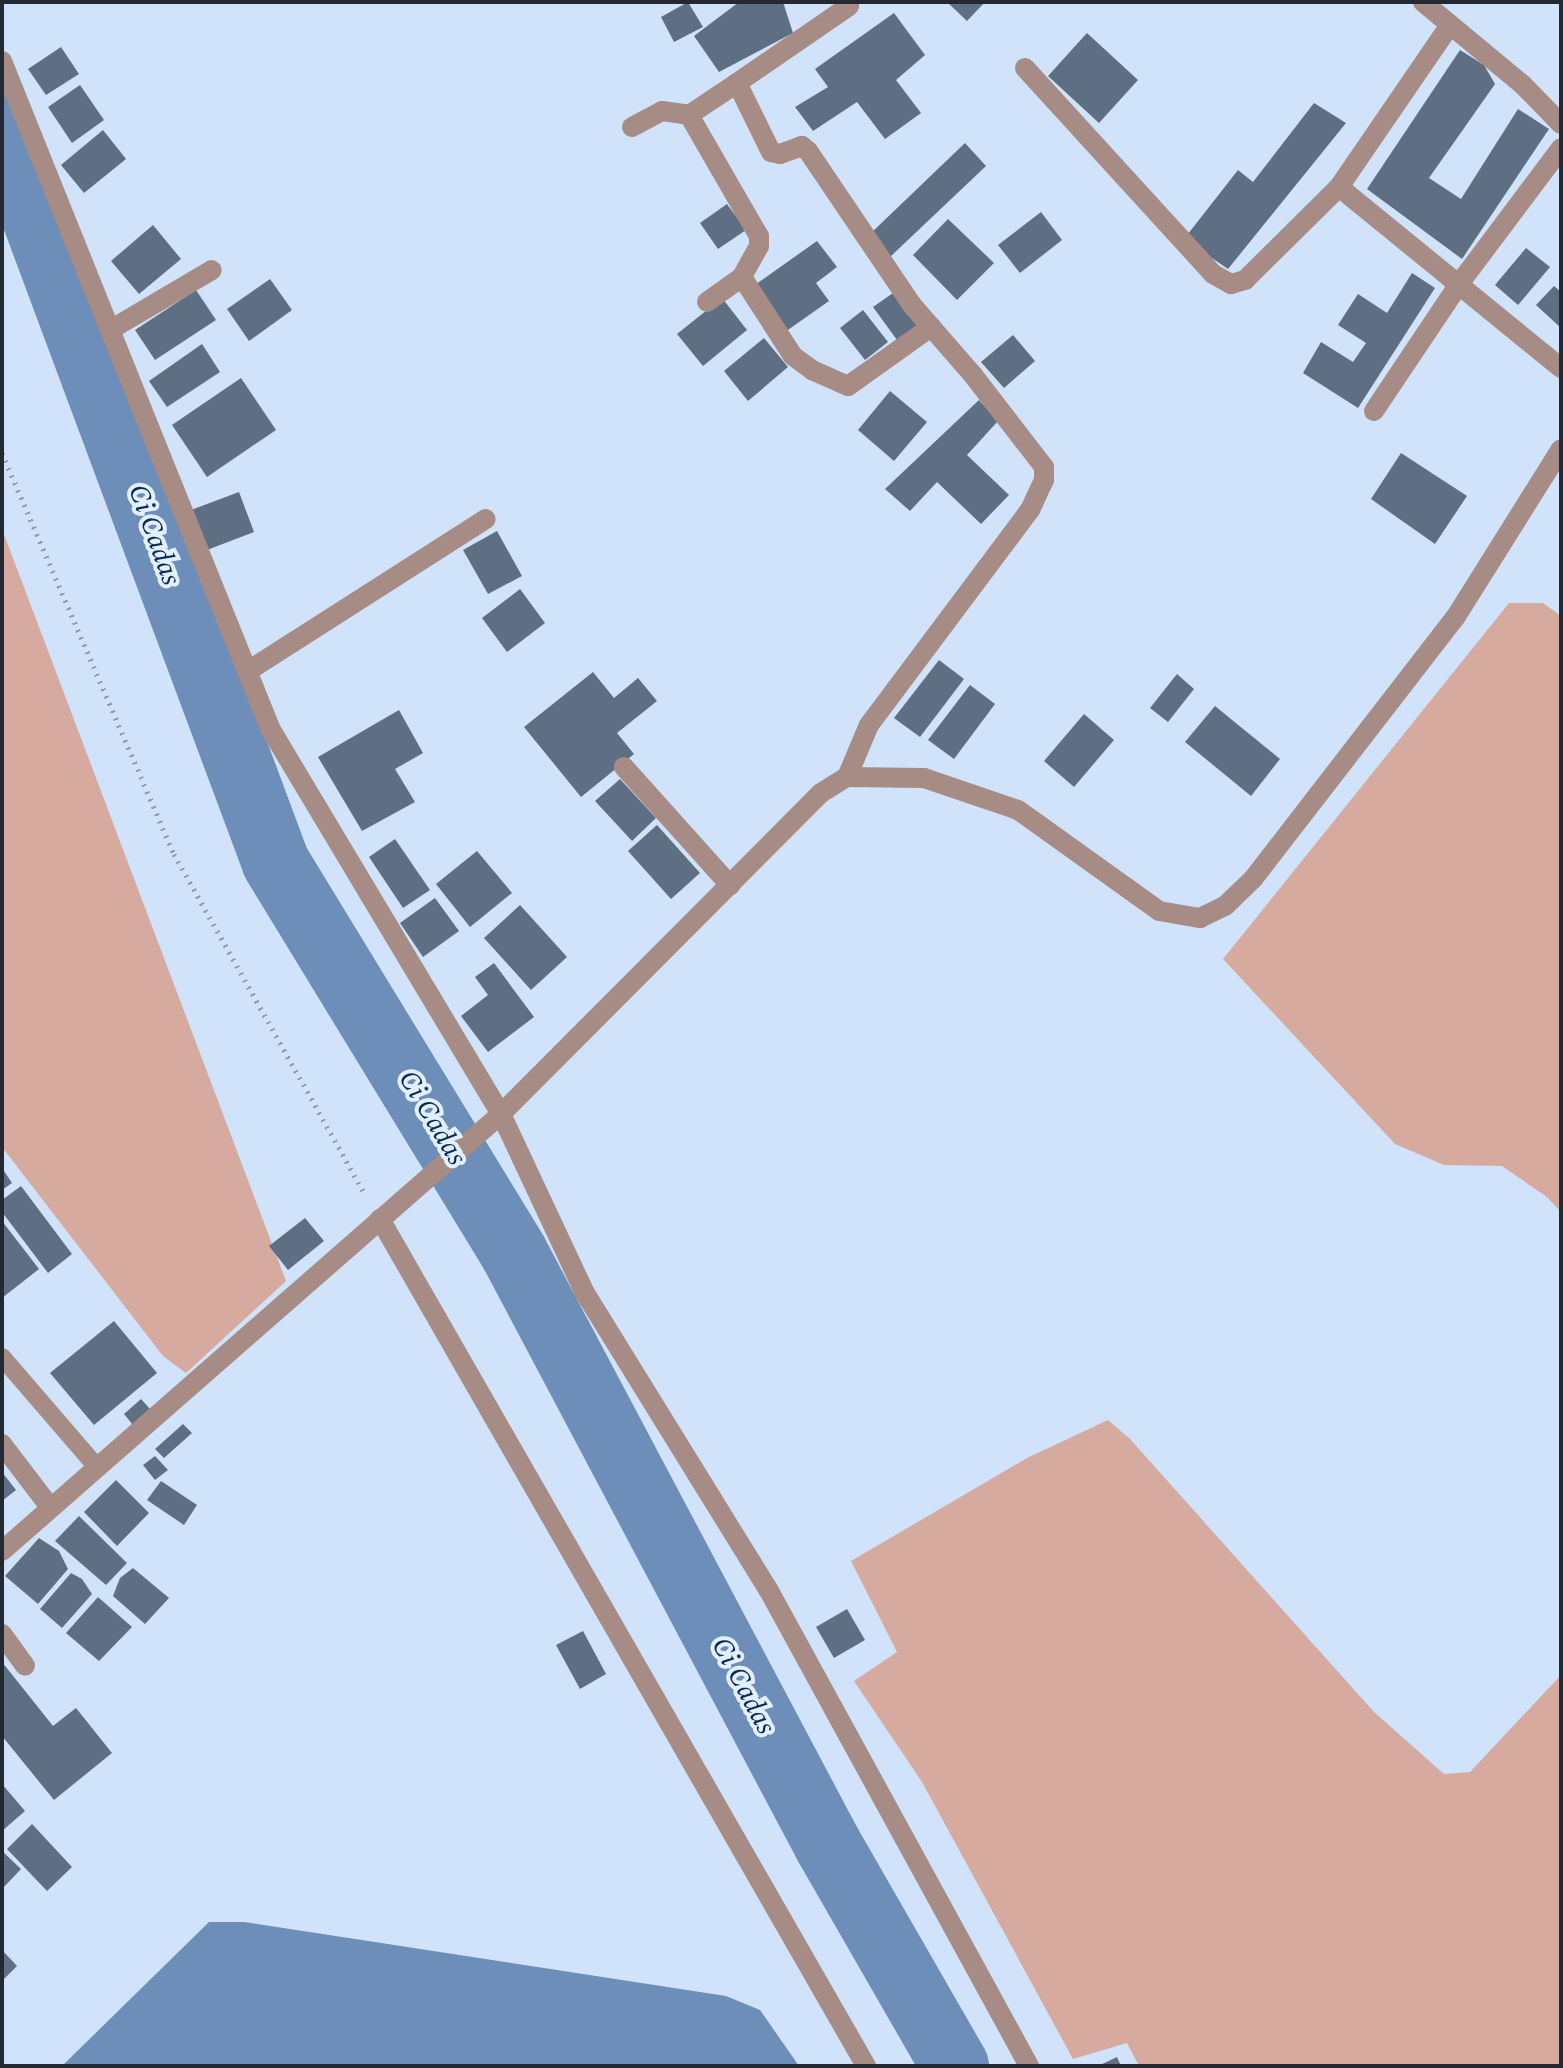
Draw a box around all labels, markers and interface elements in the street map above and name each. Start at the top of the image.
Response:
water label: Ci Cadas [120,480,188,590]
water label: Ci Cadas [391,1065,473,1171]
water label: Ci Cadas [704,1632,782,1740]

